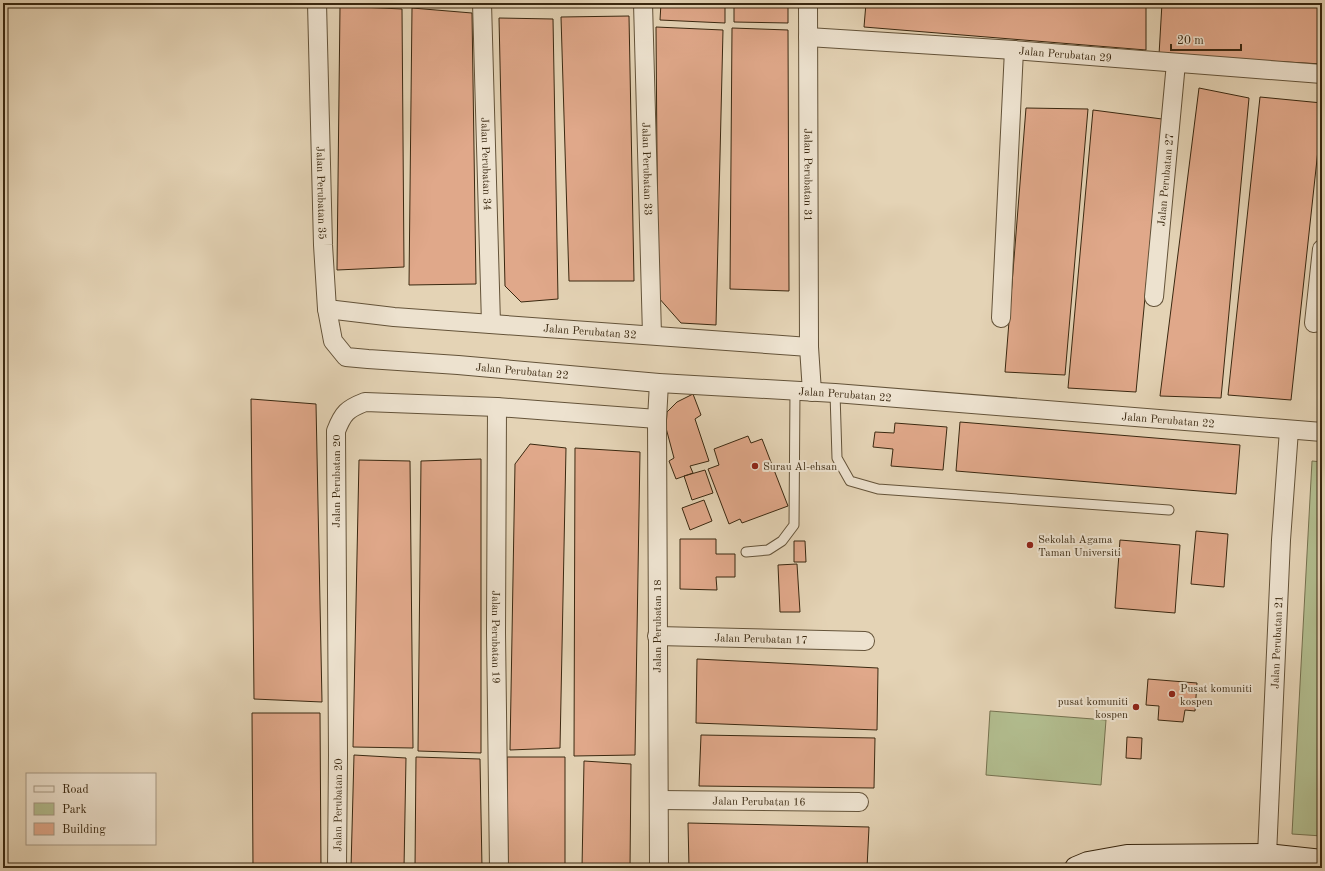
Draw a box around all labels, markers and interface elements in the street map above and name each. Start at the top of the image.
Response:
scale bar [1171,26,1241,52]
text: 20 m [1177,35,1204,47]
street label: Jalan Perubatan 29 [1018,46,1112,65]
street label: Jalan Perubatan 34 [478,117,492,211]
street label: Jalan Perubatan 33 [639,122,653,216]
street label: Jalan Perubatan 31 [801,128,813,222]
street label: Jalan Perubatan 27 [1157,133,1176,227]
street label: Jalan Perubatan 35 [314,146,327,240]
street label: Jalan Perubatan 32 [543,324,637,342]
street label: Jalan Perubatan 22 [475,363,569,382]
street label: Jalan Perubatan 22 [798,387,892,405]
street label: Jalan Perubatan 22 [1121,412,1215,430]
street label: Jalan Perubatan 20 [332,434,343,528]
marker: Surau Al-ehsan [750,461,760,471]
place label: Surau Al-ehsan [763,462,837,473]
place label: Sekolah Agama Taman Universiti [1038,535,1121,559]
marker: Sekolah Agama Taman Universiti [1025,540,1035,550]
street label: Jalan Perubatan 18 [653,579,664,673]
street label: Jalan Perubatan 19 [489,590,501,684]
street label: Jalan Perubatan 21 [1270,595,1286,689]
street label: Jalan Perubatan 17 [714,633,808,647]
place label: Pusat komuniti kospen [1180,684,1252,708]
marker: Pusat komuniti kospen [1167,689,1177,699]
place label: pusat komuniti kospen [1058,697,1128,721]
marker: pusat komuniti kospen [1131,702,1141,712]
street label: Jalan Perubatan 20 [333,758,345,852]
legend [26,773,156,845]
text: Road [62,784,89,796]
street label: Jalan Perubatan 16 [712,797,806,808]
text: Park [62,804,87,816]
text: Building [62,824,106,836]

